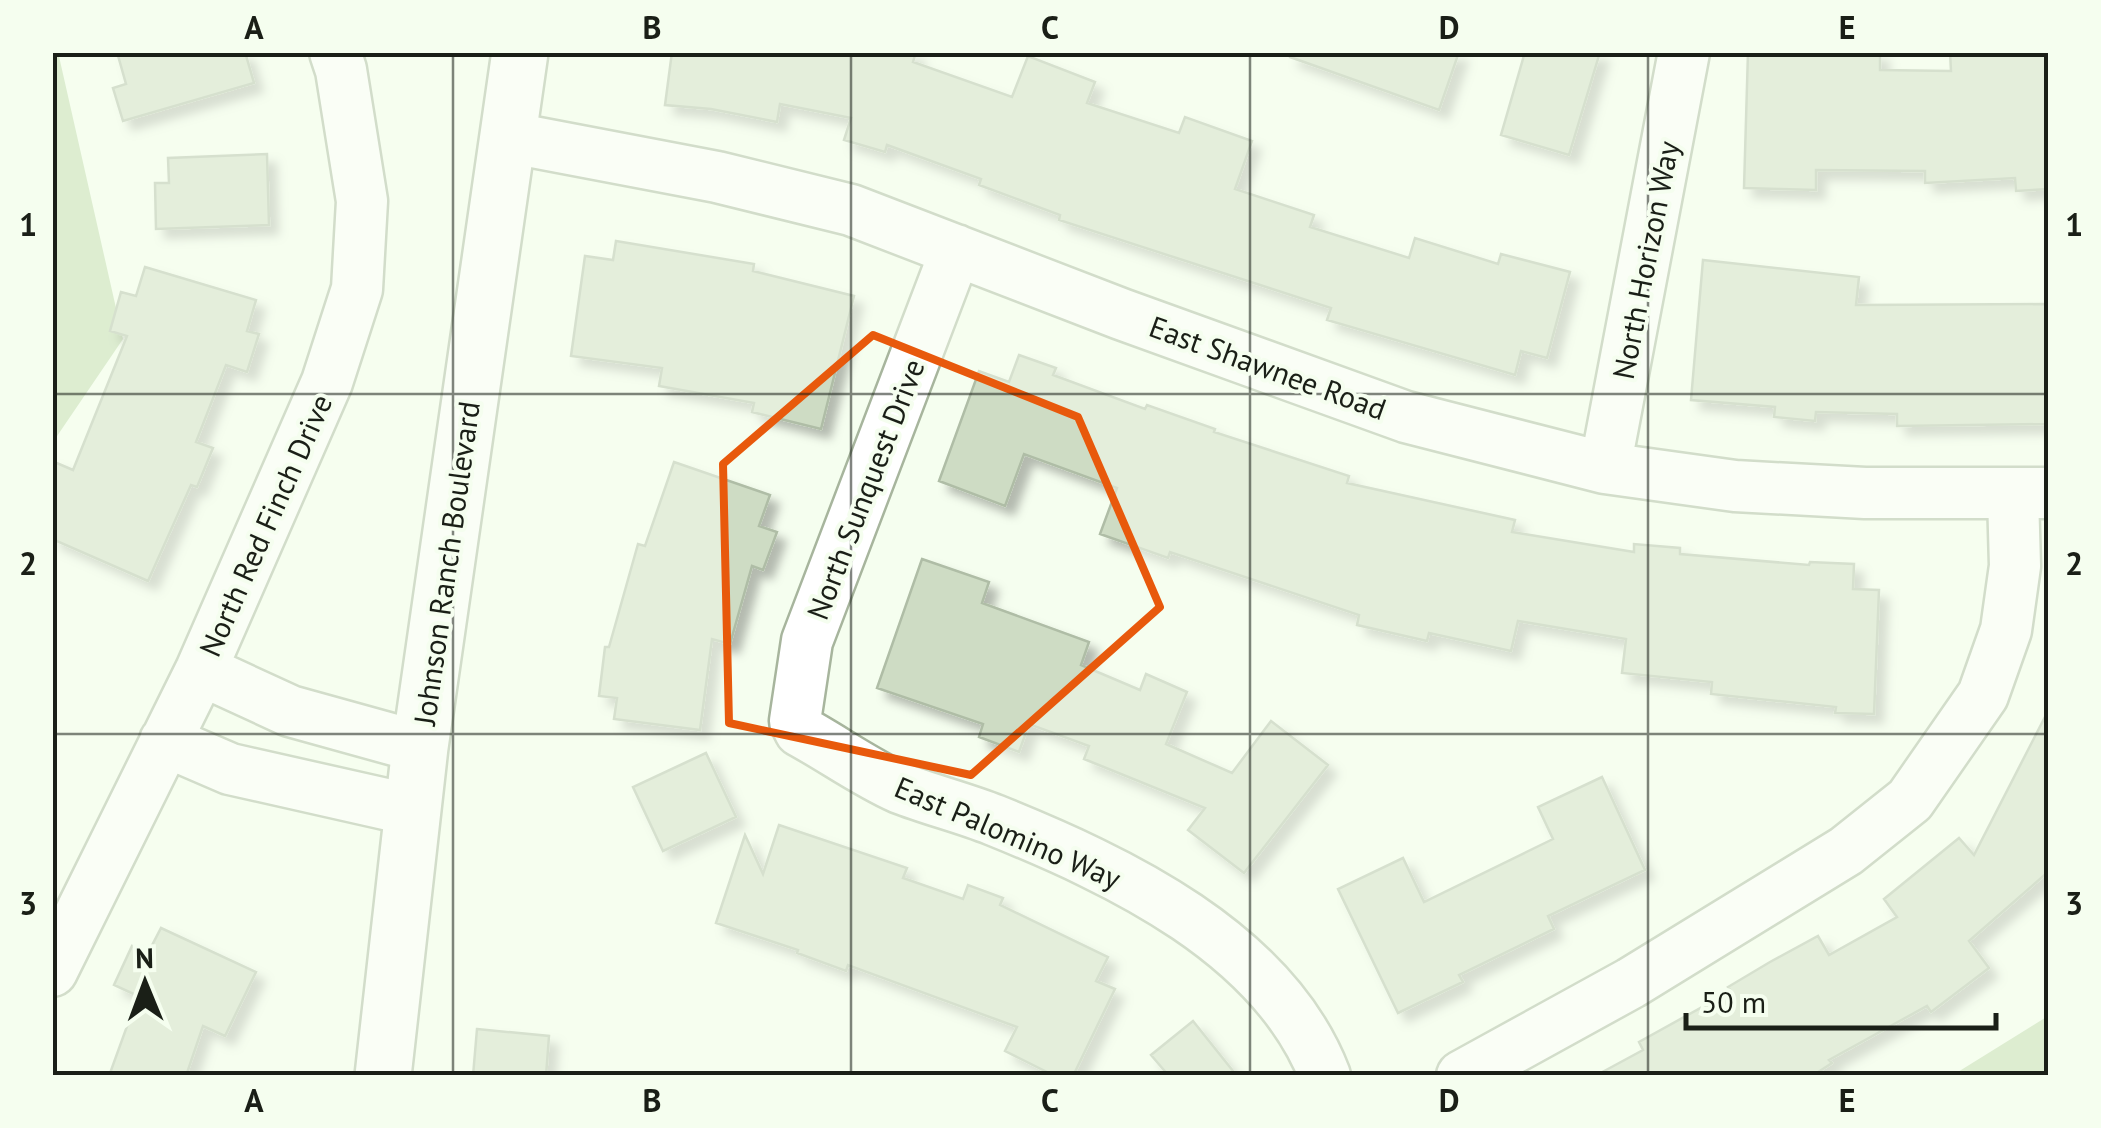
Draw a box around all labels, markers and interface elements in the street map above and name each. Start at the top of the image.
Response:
text: A [244,6,264,48]
text: B [643,6,661,48]
text: C [1041,6,1059,48]
text: D [1439,6,1459,48]
text: E [1839,6,1855,48]
street label: North Horizon Way [1603,138,1687,382]
text: 1 [19,203,37,245]
text: 1 [2065,203,2083,245]
street label: East Shawnee Road [1144,306,1392,428]
street label: North Sunquest Drive [797,353,933,625]
street label: North Red Finch Drive [190,388,340,662]
street label: Johnson Ranch Boulevard [404,399,488,729]
text: 2 [19,542,37,584]
text: 2 [2065,542,2083,584]
street label: East Palomino Way [889,767,1127,897]
text: 3 [19,882,37,924]
text: 3 [2065,882,2083,924]
north arrow [95,933,195,1033]
text: N [135,939,154,976]
scale bar [1686,968,1996,1030]
text: 50 m [1701,982,1766,1021]
text: A [244,1079,264,1121]
text: B [643,1079,661,1121]
text: C [1041,1079,1059,1121]
text: D [1439,1079,1459,1121]
text: E [1839,1079,1855,1121]

